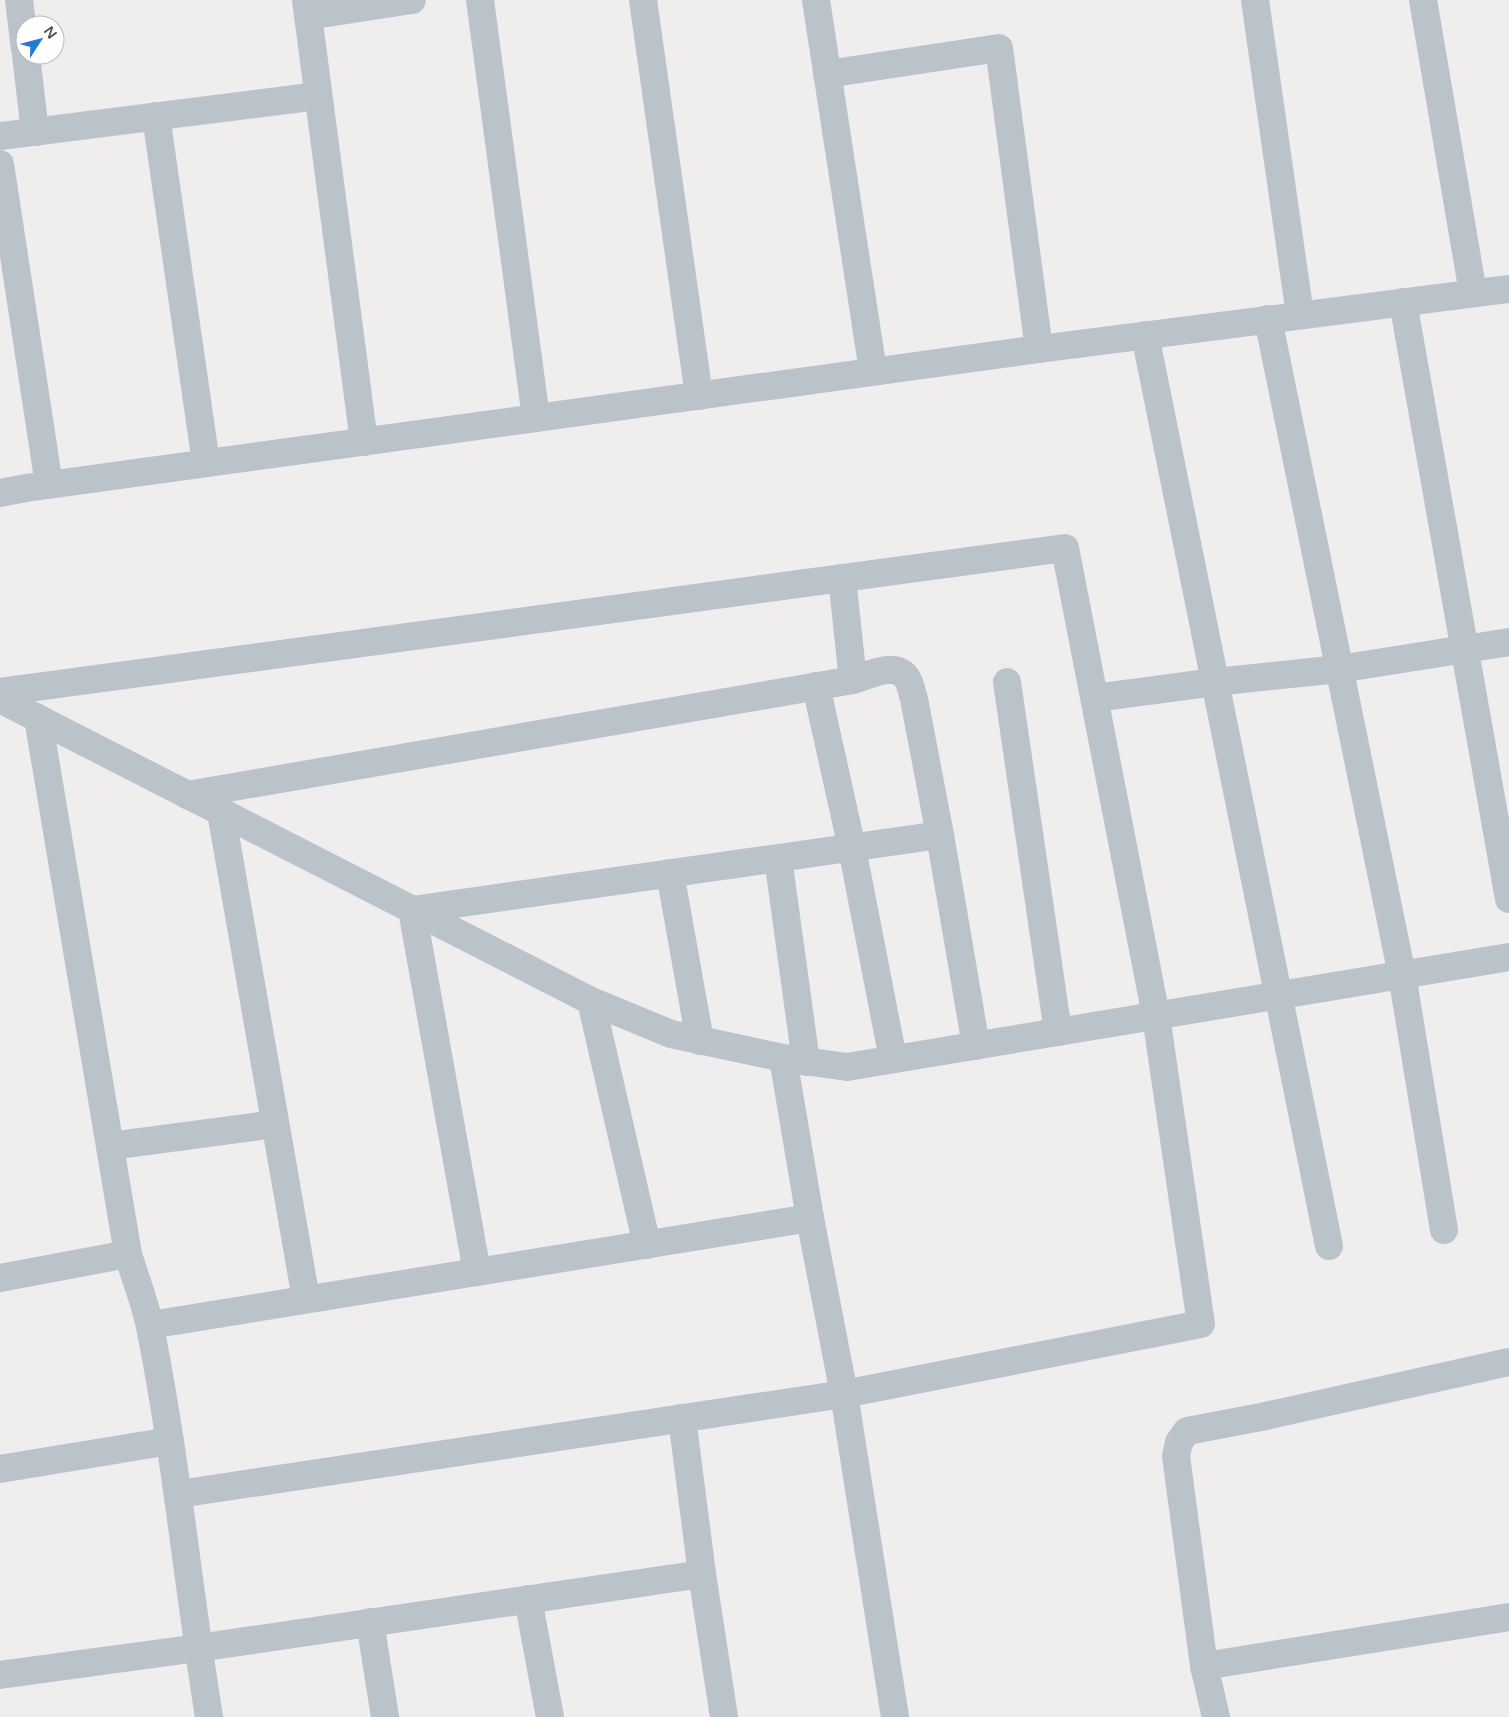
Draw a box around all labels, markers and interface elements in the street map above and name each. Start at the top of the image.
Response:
north arrow [15,15,65,65]
text: N [40,23,60,42]

